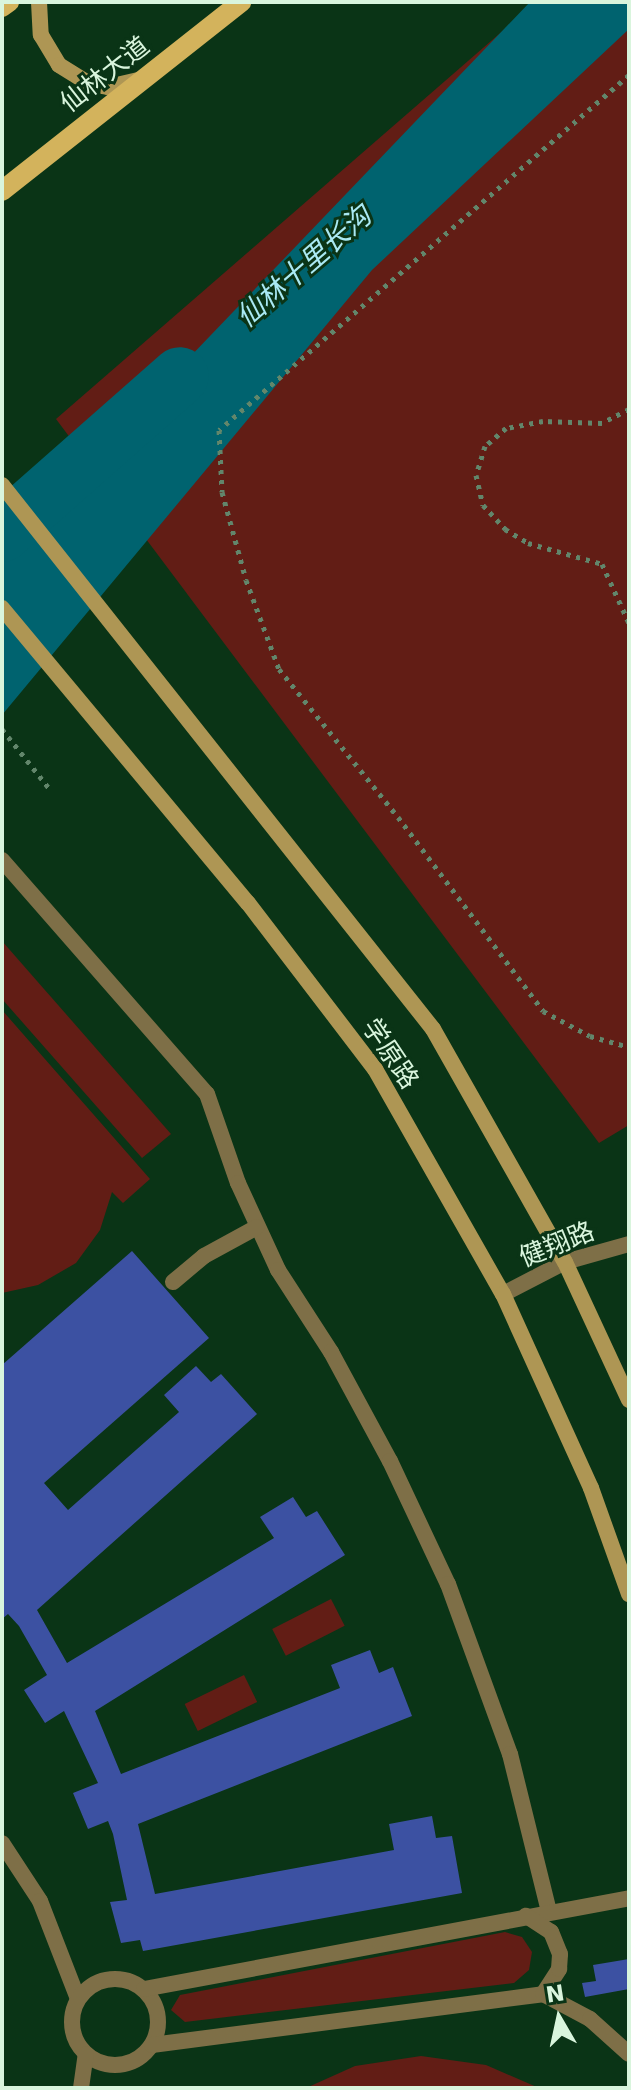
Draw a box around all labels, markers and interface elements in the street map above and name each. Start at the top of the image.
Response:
street label: 仙林大道 [54,31,156,119]
water label: 仙林十里长沟 [230,199,378,335]
street label: 学原路 [355,1013,425,1095]
street label: 健翔路 [515,1216,599,1274]
north arrow [519,1978,599,2058]
text: N [544,1980,566,2008]

